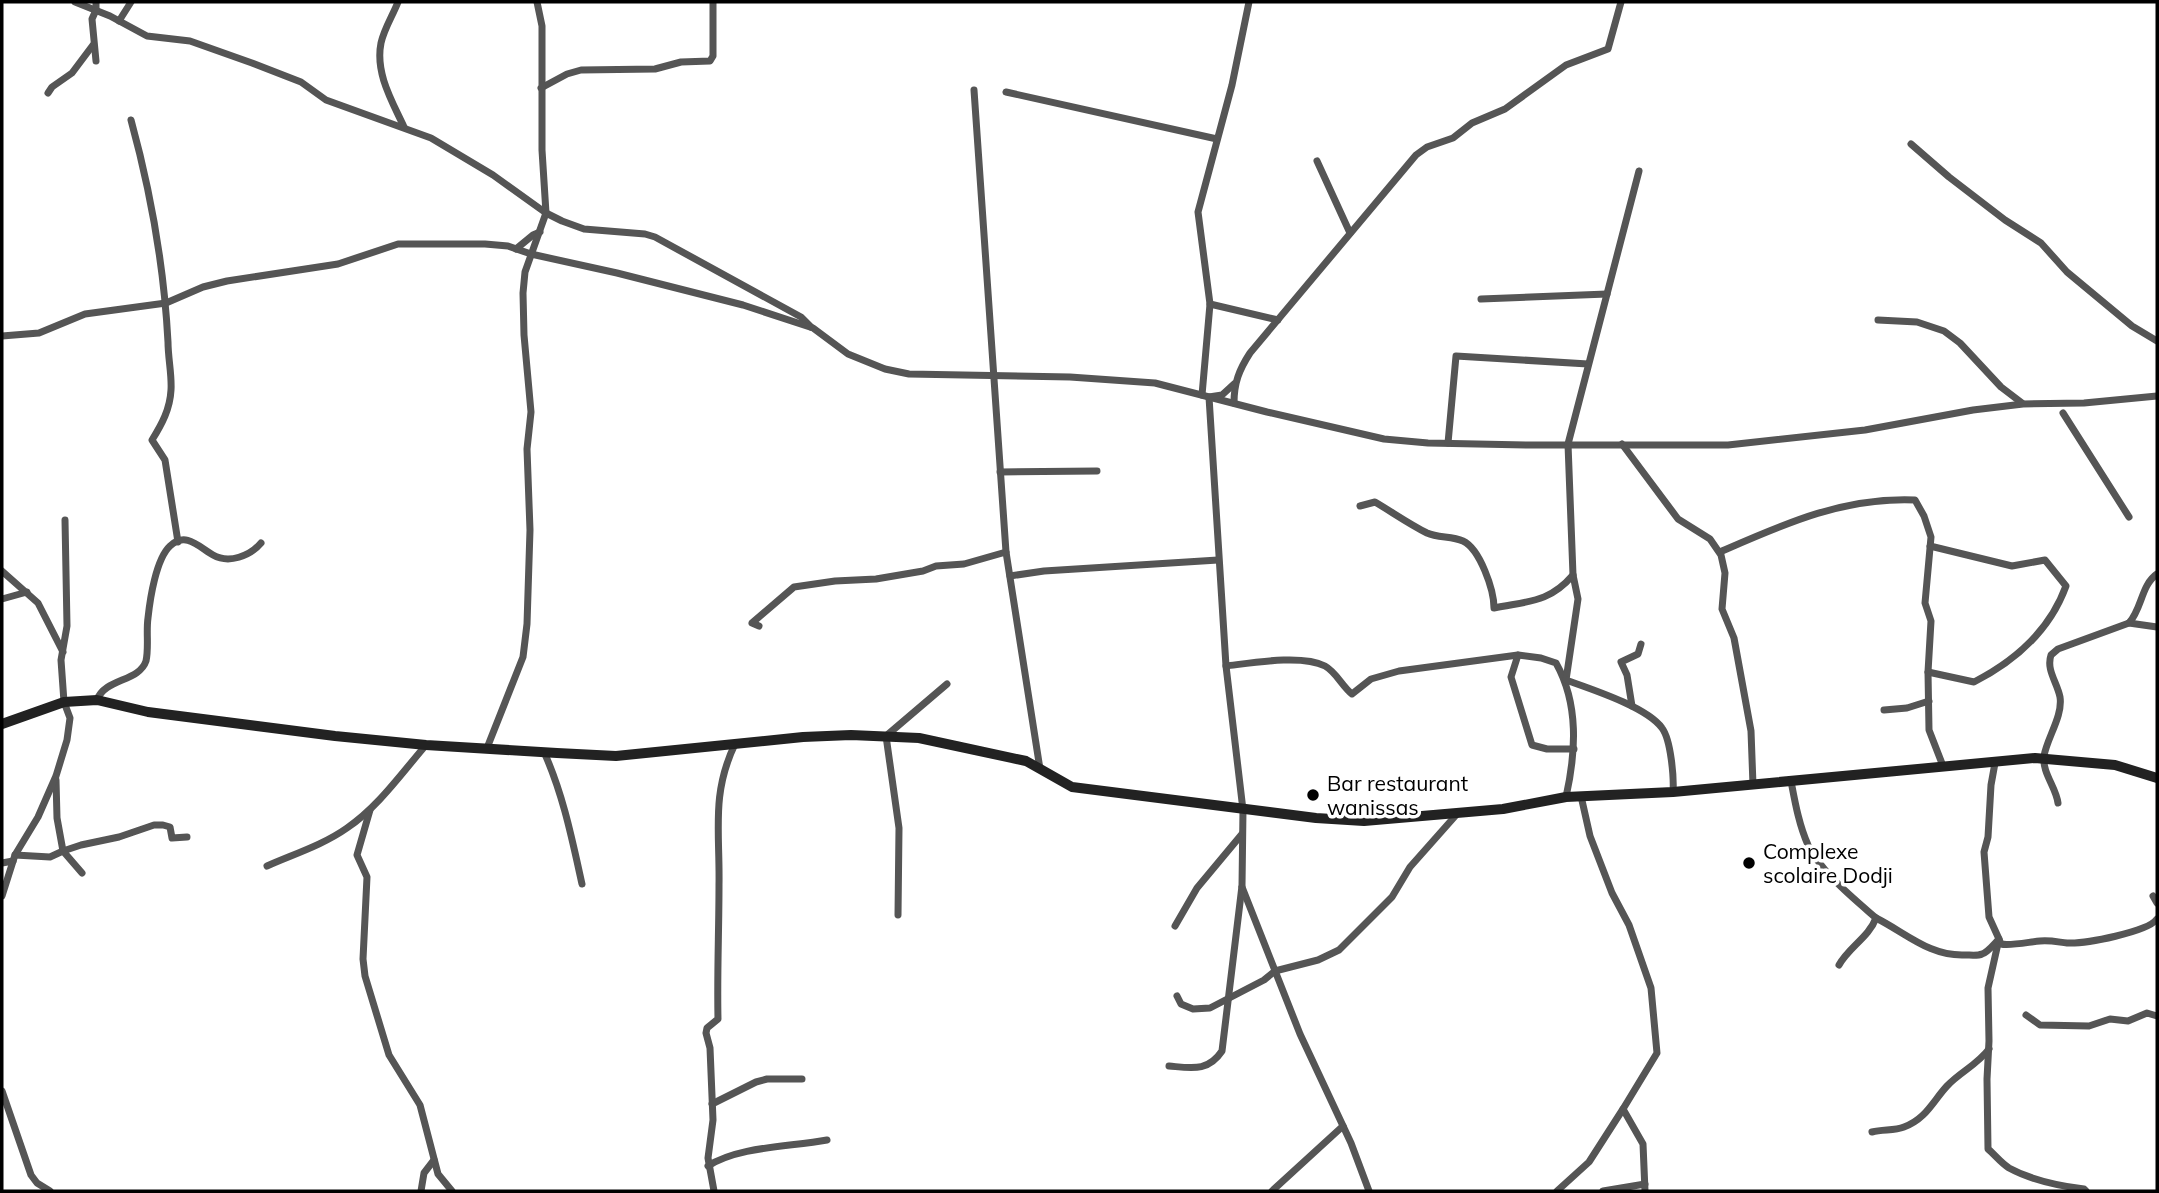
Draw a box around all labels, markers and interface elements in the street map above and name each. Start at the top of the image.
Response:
place label: Bar restaurant wanissas [1327,770,1468,820]
marker: Bar restaurant wanissas [1305,787,1321,803]
place label: Complexe scolaire Dodji [1763,838,1893,888]
marker: Complexe scolaire Dodji [1741,855,1757,871]

